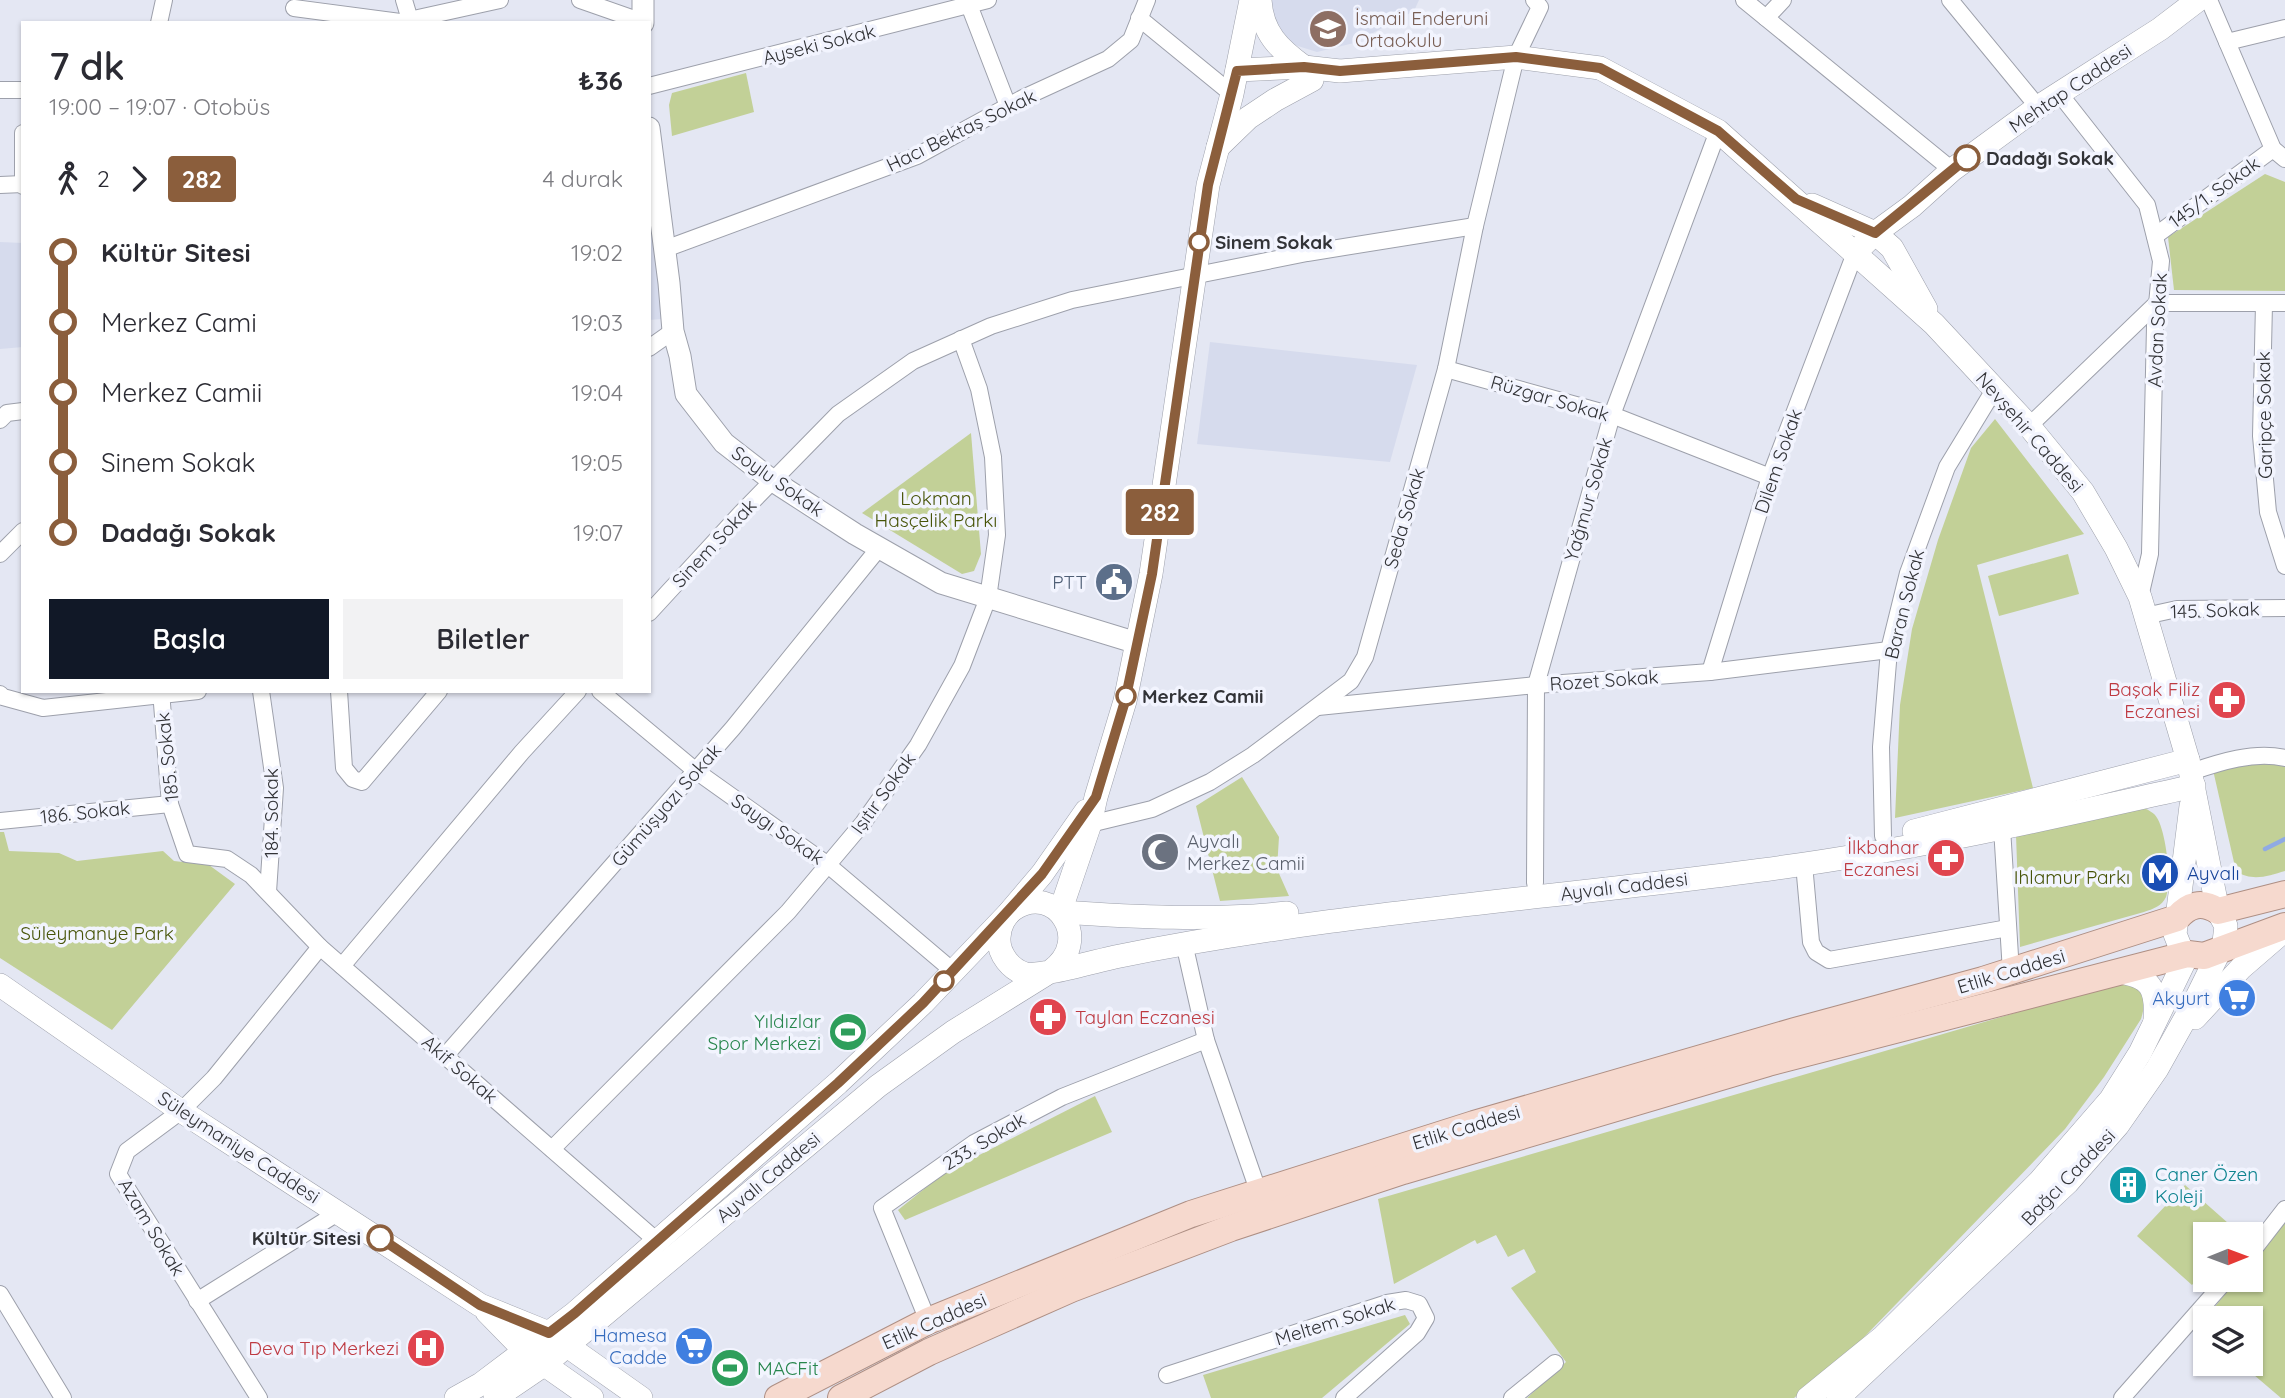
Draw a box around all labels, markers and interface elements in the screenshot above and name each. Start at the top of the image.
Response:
place label: İsmail Enderuni Ortaokulu [1355,6,1488,52]
school or university icon: İsmail Enderuni Ortaokulu [1307,8,1349,50]
street label: Ayseki Sokak [760,18,878,70]
street label: Mehtap Caddesi [2004,38,2136,138]
text: 7 dk [49,42,125,90]
text: ₺36 [578,64,623,97]
street label: Hacı Bektaş Sokak [882,83,1040,177]
text: 19:00 – 19:07 · Otobüs [49,92,270,121]
marker: Dadağı Sokak [1954,145,1980,171]
place label: Dadağı Sokak [1986,146,2114,170]
street label: 145/1. Sokak [2164,151,2264,233]
icon: walk [49,160,87,198]
icon: forward [120,160,158,198]
text: 2 [97,164,110,193]
text: 282 [182,164,222,194]
text: 4 durak [542,164,623,193]
place label: Sinem Sokak [1215,230,1333,254]
marker: Sinem Sokak [1189,232,1209,252]
text: Kültür Sitesi [101,236,251,269]
text: 19:02 [571,238,623,267]
street label: Avdan Sokak [2142,272,2172,388]
text: Merkez Cami [101,306,257,339]
text: 19:03 [572,308,623,337]
street label: Garipçe Sokak [2251,351,2277,479]
street label: Nevşehir Caddesi [1971,367,2089,497]
street label: Rüzgar Sokak [1488,370,1612,426]
text: Merkez Camii [101,376,262,409]
text: 19:04 [572,378,623,407]
street label: Dilem Sokak [1749,406,1807,516]
street label: Yağmur Sokak [1559,434,1617,564]
street label: Soylu Sokak [727,440,829,522]
text: Sinem Sokak [101,446,256,479]
text: 19:05 [571,448,623,477]
street label: Seda Sokak [1378,465,1430,571]
park label: Lokman Hasçelik Parkı [875,486,997,532]
line badge: 282 [1120,489,1200,535]
street label: Sinem Sokak [667,494,761,592]
text: 282 [1140,497,1180,527]
text: Dadağı Sokak [101,516,276,549]
text: 19:07 [573,518,623,547]
street label: Baran Sokak [1879,546,1929,662]
public building icon: PTT [1093,561,1135,603]
place label: PTT [1052,570,1087,594]
street label: 145. Sokak [2170,596,2260,624]
button: Başla [49,599,329,679]
button: Biletler [343,599,623,679]
street label: Rozet Sokak [1549,664,1659,696]
place label: Başak Filiz Eczanesi [2108,677,2200,723]
pharmacy icon: Başak Filiz Eczanesi [2206,679,2248,721]
place label: Merkez Camii [1142,684,1263,708]
marker: Merkez Camii [1116,686,1136,706]
street label: 185. Sokak [150,711,184,803]
street label: Gümüşyazı Sokak [606,738,726,872]
street label: Işıtır Sokak [845,748,921,838]
street label: 184. Sokak [259,768,283,858]
street label: Saygı Sokak [727,788,829,870]
street label: 186. Sokak [39,795,131,829]
place label: Ayvalı Merkez Camii [1187,829,1305,875]
mosque icon: Ayvalı Merkez Camii [1139,831,1181,873]
place label: İlkbahar Eczanesi [1843,835,1920,881]
pharmacy icon: İlkbahar Eczanesi [1925,837,1967,879]
metro station icon: Ayvalı [2139,852,2181,894]
place label: Ayvalı [2187,861,2240,885]
park label: Ihlamur Parkı [2014,865,2130,889]
street label: Ayvalı Caddesi [1559,866,1689,906]
park label: Süleymanye Park [20,921,174,945]
street label: Etlik Caddesi [1954,943,2068,999]
unlabelled marker [934,971,954,991]
supermarket icon: Akyurt [2216,977,2258,1019]
place label: Akyurt [2152,986,2210,1010]
pharmacy icon: Taylan Eczanesi [1027,996,1069,1038]
place label: Taylan Eczanesi [1075,1005,1215,1029]
place label: Yıldızlar Spor Merkezi [707,1009,822,1055]
sports icon: Yıldızlar Spor Merkezi [827,1011,869,1053]
street label: Akif Sokak [417,1030,503,1108]
street label: Süleymaniye Caddesi [154,1086,324,1208]
street label: Etlik Caddesi [1409,1099,1523,1155]
street label: 233. Sokak [938,1107,1030,1175]
street label: Bağcı Caddesi [2016,1124,2120,1230]
street label: Ayvalı Caddesi [711,1127,825,1227]
place label: Caner Özen Koleji [2155,1162,2258,1208]
building icon: Caner Özen Koleji [2107,1164,2149,1206]
street label: Azam Sokak [114,1174,190,1280]
north arrow [2193,1222,2263,1292]
map controls [2193,1222,2263,1376]
marker: Kültür Sitesi [367,1225,393,1251]
place label: Kültür Sitesi [252,1226,361,1250]
street label: Etlik Caddesi [878,1287,990,1355]
street label: Meltem Sokak [1272,1291,1398,1351]
button: layers [2193,1306,2263,1376]
place label: Hamesa Cadde [593,1323,667,1369]
supermarket icon: Hamesa Cadde [673,1325,715,1367]
hospital icon: Deva Tıp Merkezi [405,1327,447,1369]
place label: Deva Tıp Merkezi [248,1336,399,1360]
sports icon: MACFit [709,1347,751,1389]
place label: MACFit [757,1356,819,1380]

